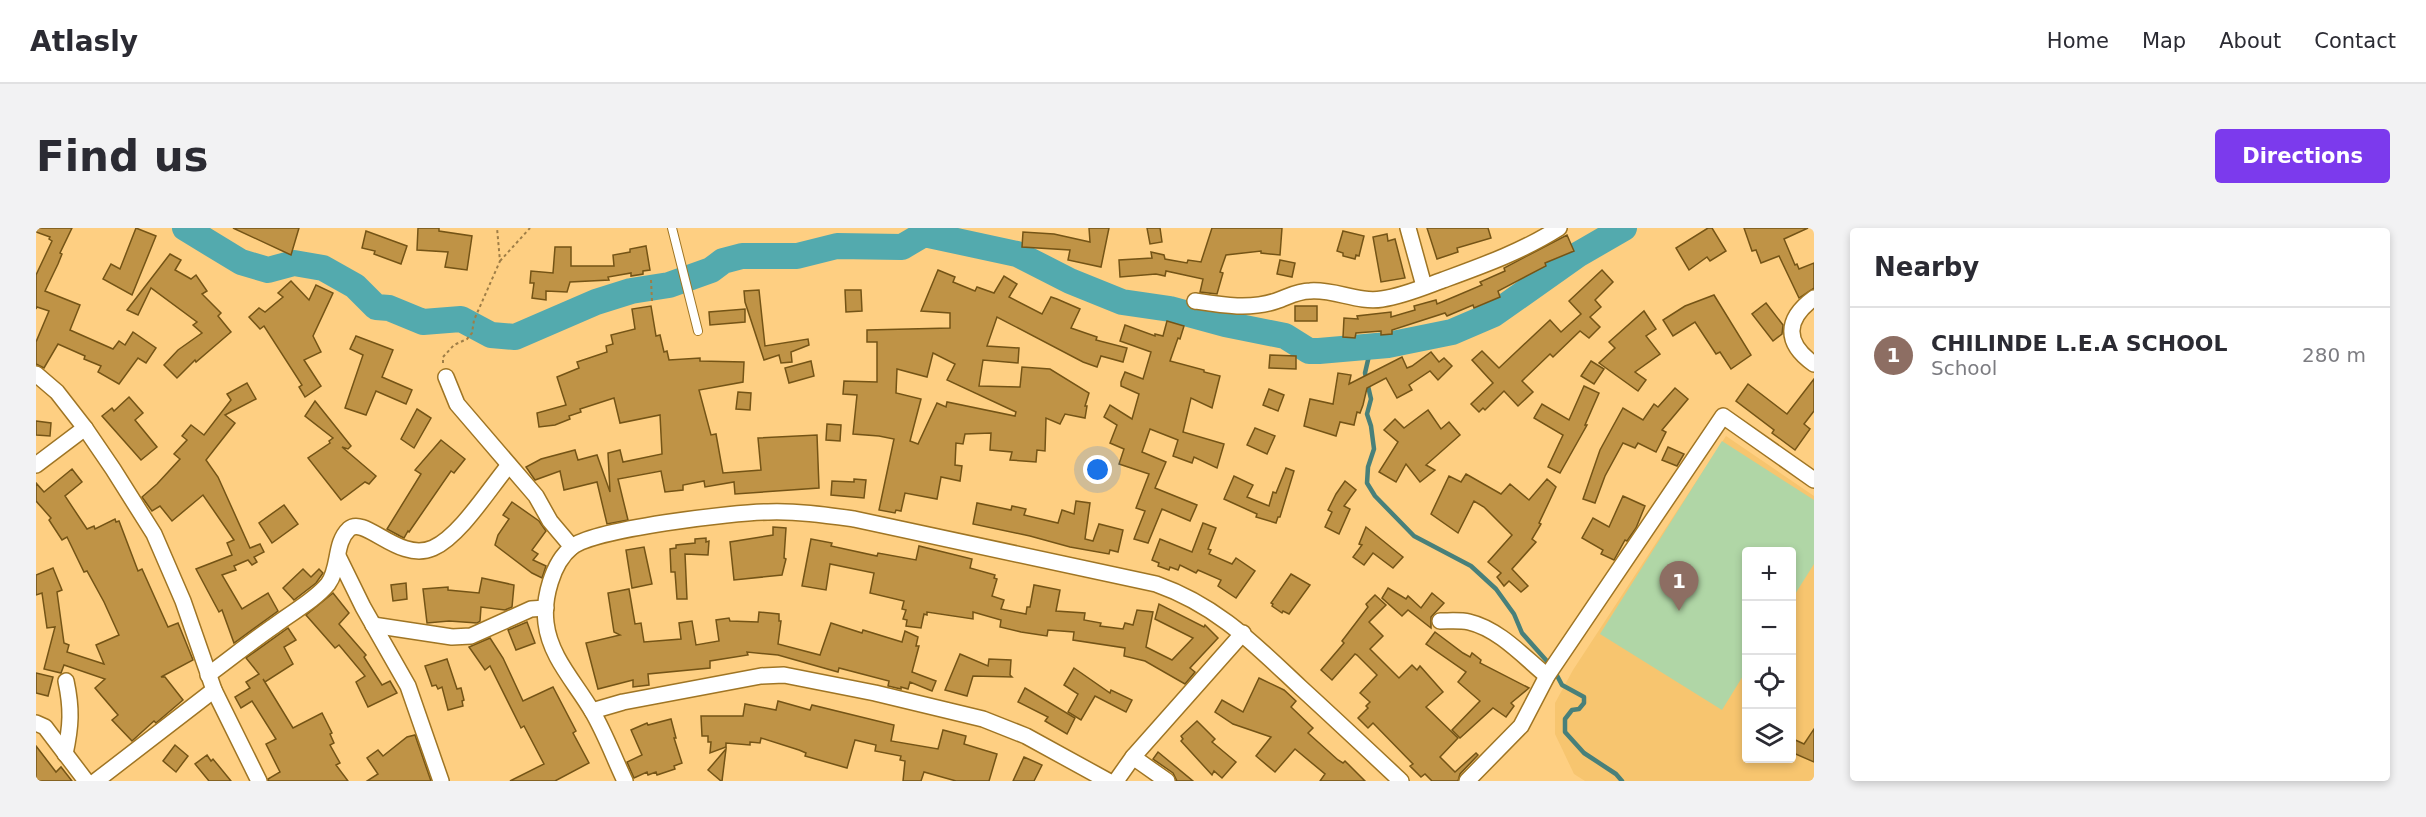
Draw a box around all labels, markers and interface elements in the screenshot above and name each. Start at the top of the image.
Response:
text: Atlasly [30,25,138,58]
text: Home [2047,29,2109,53]
text: Map [2142,29,2186,53]
text: About [2219,29,2281,53]
text: Contact [2314,29,2396,53]
button: Directions [2215,129,2390,183]
text: Find us [36,132,209,181]
text: Nearby [1874,252,1979,282]
text: CHILINDE L.E.A SCHOOL [1931,331,2228,356]
text: 1 [1887,343,1900,367]
text: 280 m [2302,343,2366,367]
text: School [1931,356,1997,380]
your location [1083,455,1112,484]
map controls [1742,547,1796,763]
button: + [1742,547,1796,601]
pin: 1 [1660,562,1698,611]
button: − [1742,601,1796,655]
button: locate [1742,655,1796,709]
button: layers [1742,709,1796,763]

